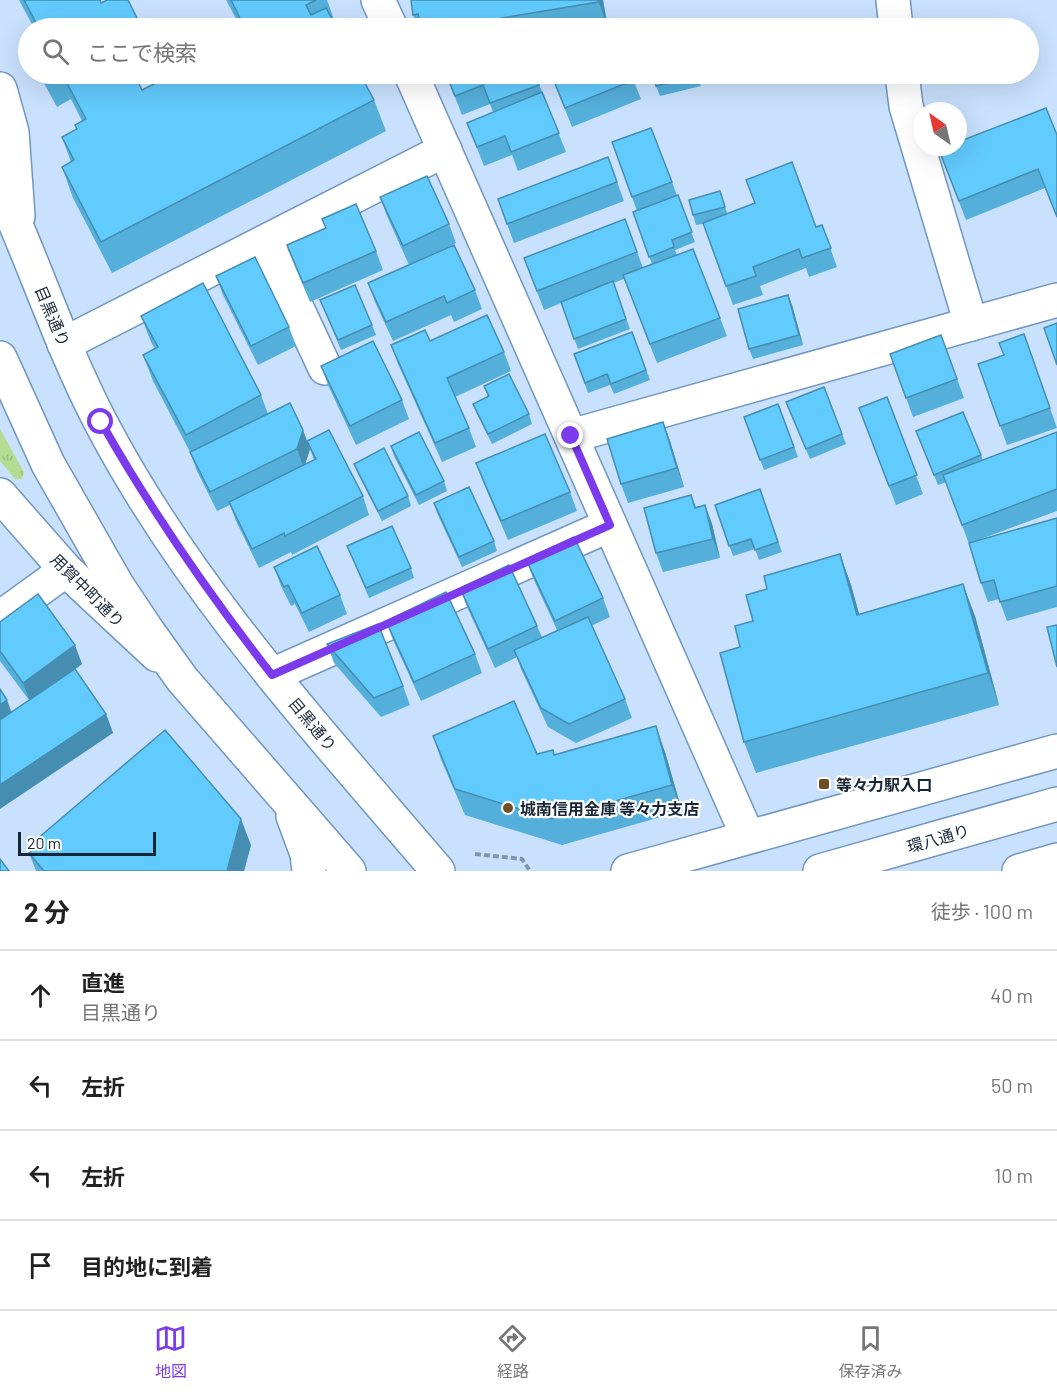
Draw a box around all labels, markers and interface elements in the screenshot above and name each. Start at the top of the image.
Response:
search box [18,18,1039,84]
icon: search [39,35,72,68]
text: ここで検索 [87,39,197,65]
north arrow [913,102,967,156]
street label: 目黒通り [32,283,74,349]
route start [87,408,113,434]
route end [557,422,583,448]
street label: 用賀中町通り [47,549,129,631]
street label: 目黒通り [285,693,341,755]
place label: 等々力駅入口 [836,775,932,794]
marker: 等々力駅入口 [817,777,831,791]
place label: 城南信用金庫 等々力支店 [520,799,699,818]
marker: 城南信用金庫 等々力支店 [501,801,515,815]
street label: 環八通り [905,820,971,856]
scale bar [18,829,156,856]
text: 20 m [27,833,61,852]
text: 2 分 [24,896,70,927]
text: 徒歩 · 100 m [931,899,1033,923]
text: 直進 [81,969,125,995]
icon: ahead [24,979,57,1012]
text: 40 m [990,983,1033,1007]
text: 目黒通り [81,1000,161,1024]
icon: left [24,1069,57,1102]
text: 左折 [81,1073,125,1099]
text: 50 m [991,1073,1033,1097]
icon: left [24,1159,57,1192]
text: 左折 [81,1163,125,1189]
text: 10 m [994,1163,1033,1187]
icon: arrive [24,1249,57,1282]
text: 目的地に到着 [81,1253,213,1279]
tab: 地図 [154,1322,187,1382]
tab: 経路 [496,1322,529,1382]
tab: 保存済み [838,1322,902,1382]

